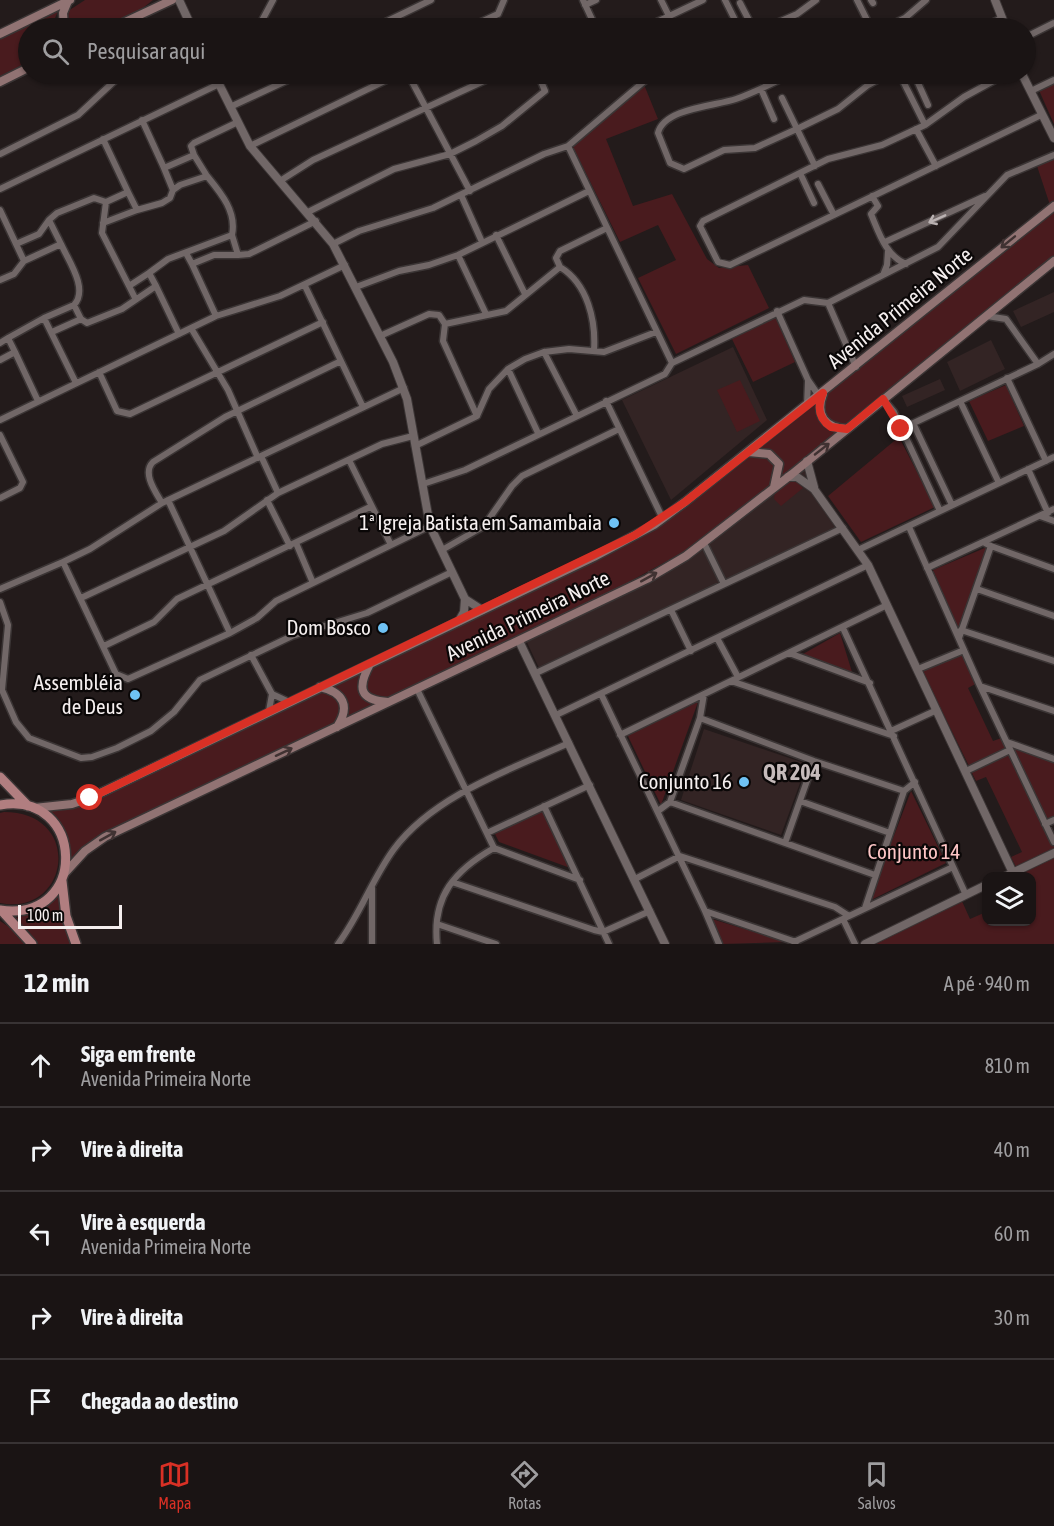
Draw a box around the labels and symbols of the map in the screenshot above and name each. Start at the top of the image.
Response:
one-way arrow [928,214,946,225]
one-way arrow [1001,236,1017,249]
street label: Avenida Primeira Norte [822,242,976,373]
route end [887,415,913,441]
one-way arrow [814,442,830,455]
place label: 1ª Igreja Batista em Samambaia [359,510,602,534]
marker: 1ª Igreja Batista em Samambaia [607,516,621,530]
street label: Avenida Primeira Norte [442,565,613,665]
one-way arrow [640,571,657,583]
place label: Dom Bosco [286,615,371,639]
marker: Dom Bosco [376,621,390,635]
place label: Assembléia de Deus [34,670,123,718]
marker: Assembléia de Deus [128,688,142,702]
one-way arrow [275,746,293,758]
district label: QR 204 [763,759,821,785]
place label: Conjunto 16 [639,769,732,793]
marker: Conjunto 16 [737,775,751,789]
route start [76,784,102,810]
one-way arrow [99,830,116,842]
park label: Conjunto 14 [868,839,961,863]
scale bar [18,902,122,930]

